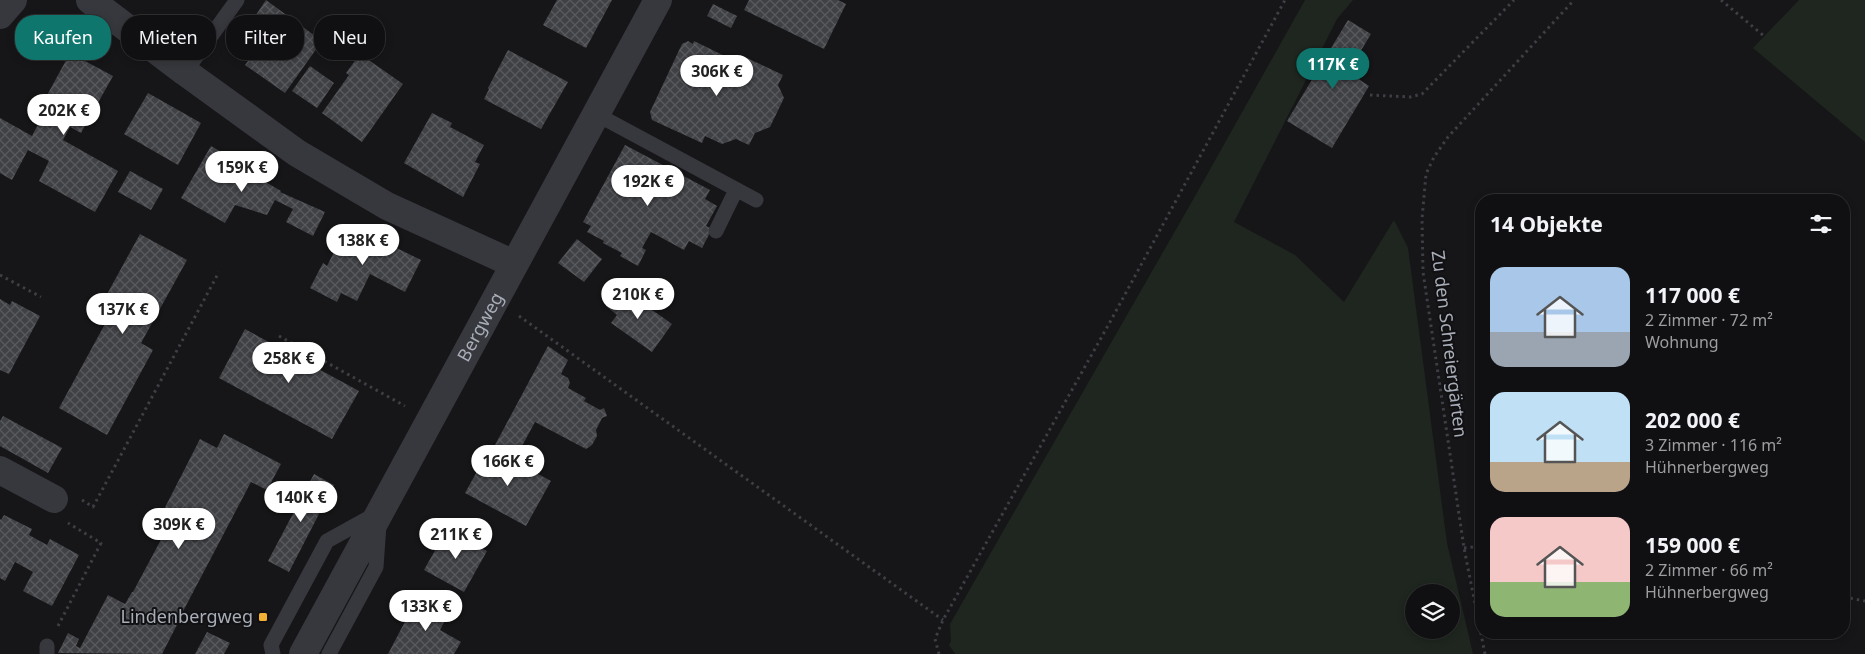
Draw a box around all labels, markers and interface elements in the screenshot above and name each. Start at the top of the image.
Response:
chip: Kaufen [15,15,111,60]
chip: Mieten [121,15,216,60]
chip: Filter [226,15,304,60]
chip: Neu [314,15,385,60]
pin: 117K € [1292,48,1374,90]
text: 117K € [1307,53,1359,75]
pin: 306K € [676,54,758,97]
text: 306K € [691,60,743,82]
pin: 202K € [23,94,105,136]
text: 202K € [38,99,90,121]
pin: 159K € [201,150,283,193]
text: 159K € [216,156,268,178]
pin: 192K € [607,164,689,207]
text: 192K € [622,170,674,192]
text: 14 Objekte [1490,210,1603,238]
icon: filters [1807,210,1835,238]
pin: 138K € [322,224,404,266]
text: 138K € [337,229,389,251]
street label: Zu den Schreiergärten [1427,249,1473,439]
pin: 210K € [597,278,679,320]
text: 117 000 € [1645,281,1740,309]
text: 210K € [612,283,664,305]
icon: home [1530,287,1590,347]
street label: Bergweg [451,288,508,366]
pin: 137K € [82,292,164,335]
text: 137K € [97,298,149,320]
text: 2 Zimmer · 72 m² [1645,309,1773,331]
text: Wohnung [1645,331,1719,353]
pin: 258K € [248,342,330,384]
text: 258K € [263,347,315,369]
text: 202 000 € [1645,406,1740,434]
icon: home [1530,412,1590,472]
text: 3 Zimmer · 116 m² [1645,434,1782,456]
pin: 166K € [467,444,549,487]
text: 166K € [482,450,534,472]
text: Hühnerbergweg [1645,456,1769,478]
pin: 140K € [260,480,342,523]
text: 140K € [275,486,327,508]
pin: 309K € [138,508,220,550]
text: 309K € [153,513,205,535]
pin: 211K € [415,518,497,560]
text: 211K € [430,523,482,545]
text: 159 000 € [1645,531,1740,559]
icon: home [1530,537,1590,597]
text: 2 Zimmer · 66 m² [1645,559,1773,581]
text: Hühnerbergweg [1645,581,1769,603]
map controls [1405,584,1460,639]
button: layers [1405,584,1460,639]
pin: 133K € [385,590,467,632]
text: 133K € [400,595,452,617]
place label: Lindenbergweg [121,604,253,628]
marker: Lindenbergweg [257,611,269,623]

